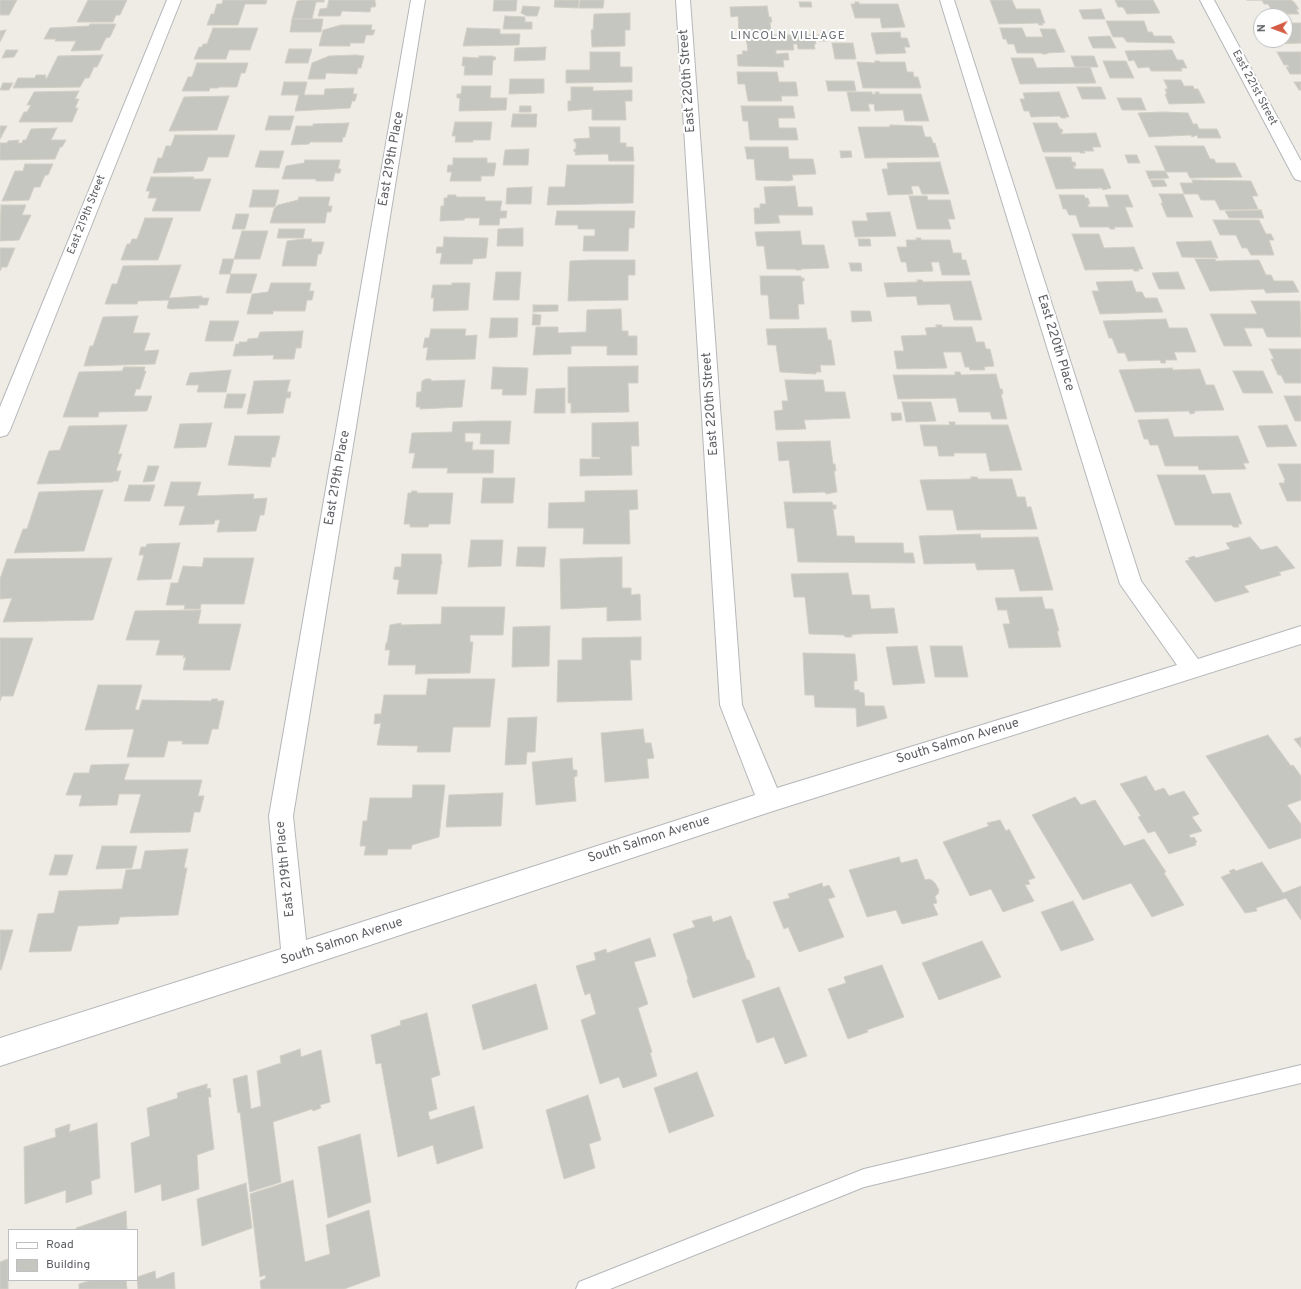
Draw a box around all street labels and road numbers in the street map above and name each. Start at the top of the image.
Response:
street label: East 220th Street [677,29,699,133]
street label: East 221st Street [1229,48,1279,128]
street label: East 219th Place [376,110,408,208]
street label: East 219th Street [65,173,109,257]
street label: East 220th Place [1033,293,1077,393]
street label: East 220th Street [700,352,722,456]
street label: East 219th Place [322,429,354,527]
street label: South Salmon Avenue [895,716,1021,768]
street label: South Salmon Avenue [586,813,712,867]
street label: East 219th Place [273,820,299,918]
street label: South Salmon Avenue [279,915,405,969]

